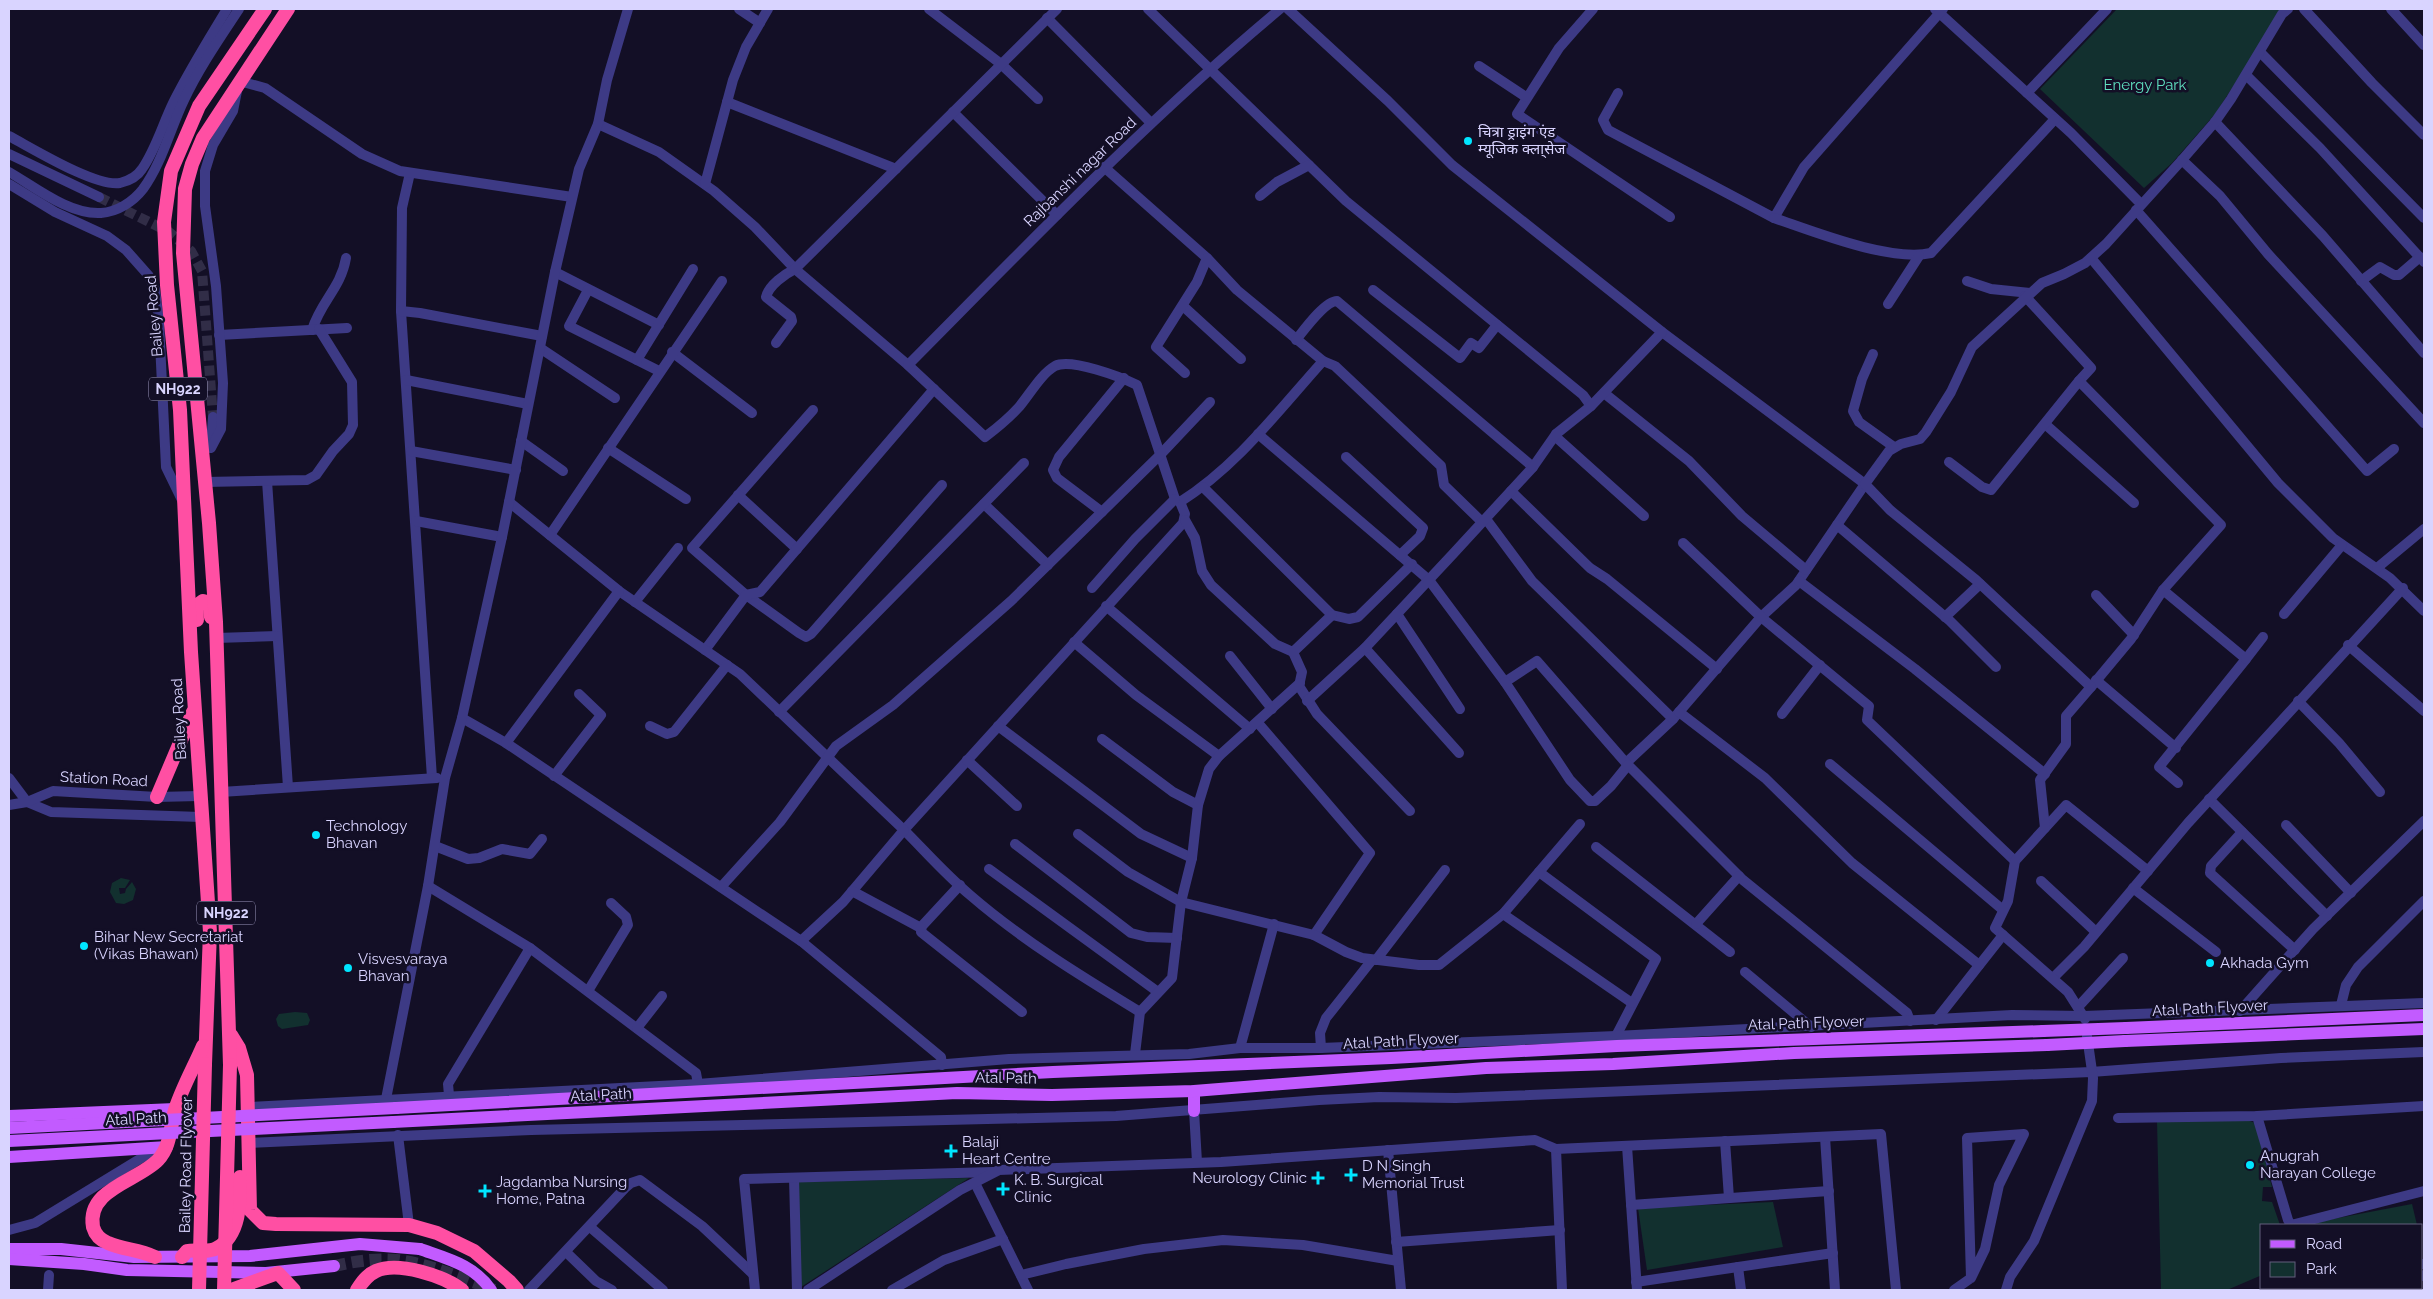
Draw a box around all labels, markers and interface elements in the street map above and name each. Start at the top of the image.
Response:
park label: Energy Park [2103,76,2187,94]
street label: Rajbanshi nagar Road [1020,114,1140,230]
place label: चित्रा ड्राइंग एंड म्यूजिक क्ला्सेज [1478,123,1566,159]
marker: चित्रा ड्राइंग एंड म्यूजिक क्ला्सेज [1462,135,1474,147]
street label: Bailey Road [141,275,167,357]
road number: NH922 [149,378,207,400]
street label: Bailey Road [168,678,190,760]
street label: Station Road [60,768,148,790]
place label: Technology Bhavan [326,817,407,852]
marker: Technology Bhavan [310,829,322,841]
road number: NH922 [197,901,255,924]
place label: Bihar New Secretariat (Vikas Bhawan) [94,928,243,963]
marker: Bihar New Secretariat (Vikas Bhawan) [78,940,90,952]
place label: Visvesvaraya Bhavan [358,950,447,985]
place label: Akhada Gym [2220,954,2309,972]
marker: Akhada Gym [2204,957,2216,969]
marker: Visvesvaraya Bhavan [342,962,354,974]
street label: Atal Path Flyover [2151,996,2269,1020]
street label: Atal Path Flyover [1748,1012,1865,1034]
street label: Atal Path Flyover [1342,1029,1460,1053]
street label: Atal Path [975,1068,1037,1088]
street label: Atal Path [570,1084,632,1106]
street label: Bailey Road Flyover [176,1096,196,1233]
street label: Atal Path [105,1108,167,1130]
place label: Balaji Heart Centre [962,1133,1051,1168]
marker: Balaji Heart Centre [944,1144,958,1158]
place label: Anugrah Narayan College [2260,1147,2376,1182]
place label: D N Singh Memorial Trust [1362,1157,1465,1192]
marker: Anugrah Narayan College [2244,1159,2256,1171]
marker: D N Singh Memorial Trust [1344,1168,1358,1182]
place label: Neurology Clinic [1192,1169,1307,1187]
place label: K. B. Surgical Clinic [1014,1171,1104,1206]
marker: Neurology Clinic [1311,1171,1325,1185]
place label: Jagdamba Nursing Home, Patna [496,1173,627,1208]
marker: K. B. Surgical Clinic [996,1182,1010,1196]
marker: Jagdamba Nursing Home, Patna [478,1184,492,1198]
legend [2260,1224,2423,1289]
text: Road [2306,1235,2342,1253]
text: Park [2306,1260,2337,1278]

